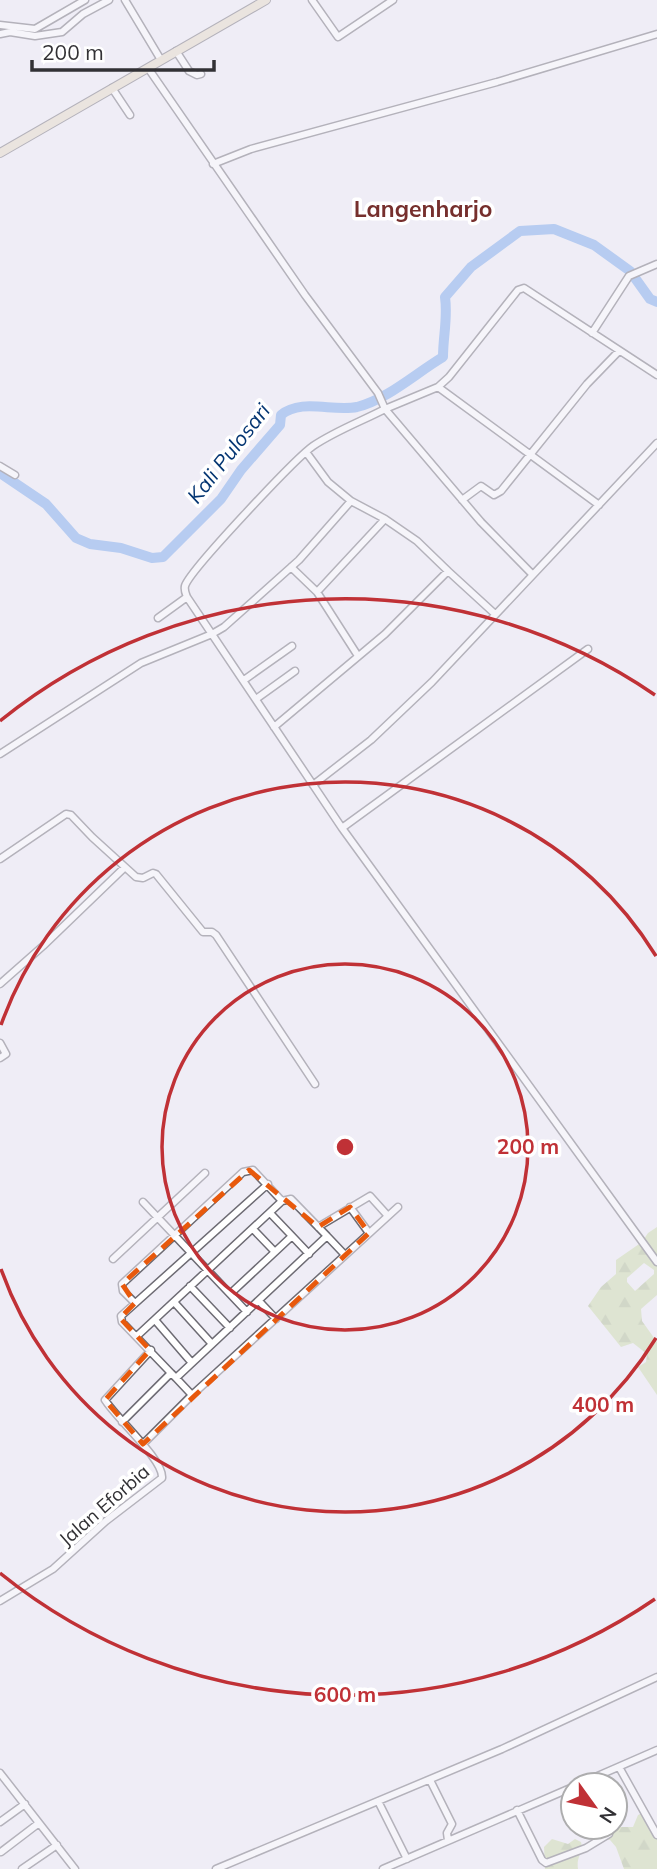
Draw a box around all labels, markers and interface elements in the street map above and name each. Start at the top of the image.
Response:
scale bar [32,28,214,72]
text: 200 m [42,39,104,65]
district label: Langenharjo [354,194,492,223]
water label: Kali Pulosari [181,397,276,508]
text: 200 m [497,1133,559,1159]
centre of rings [333,1135,357,1159]
text: 400 m [572,1391,634,1417]
street label: Jalan Eforbia [54,1459,154,1551]
text: 600 m [314,1681,376,1707]
north arrow [559,1771,629,1841]
text: N [594,1803,622,1828]

